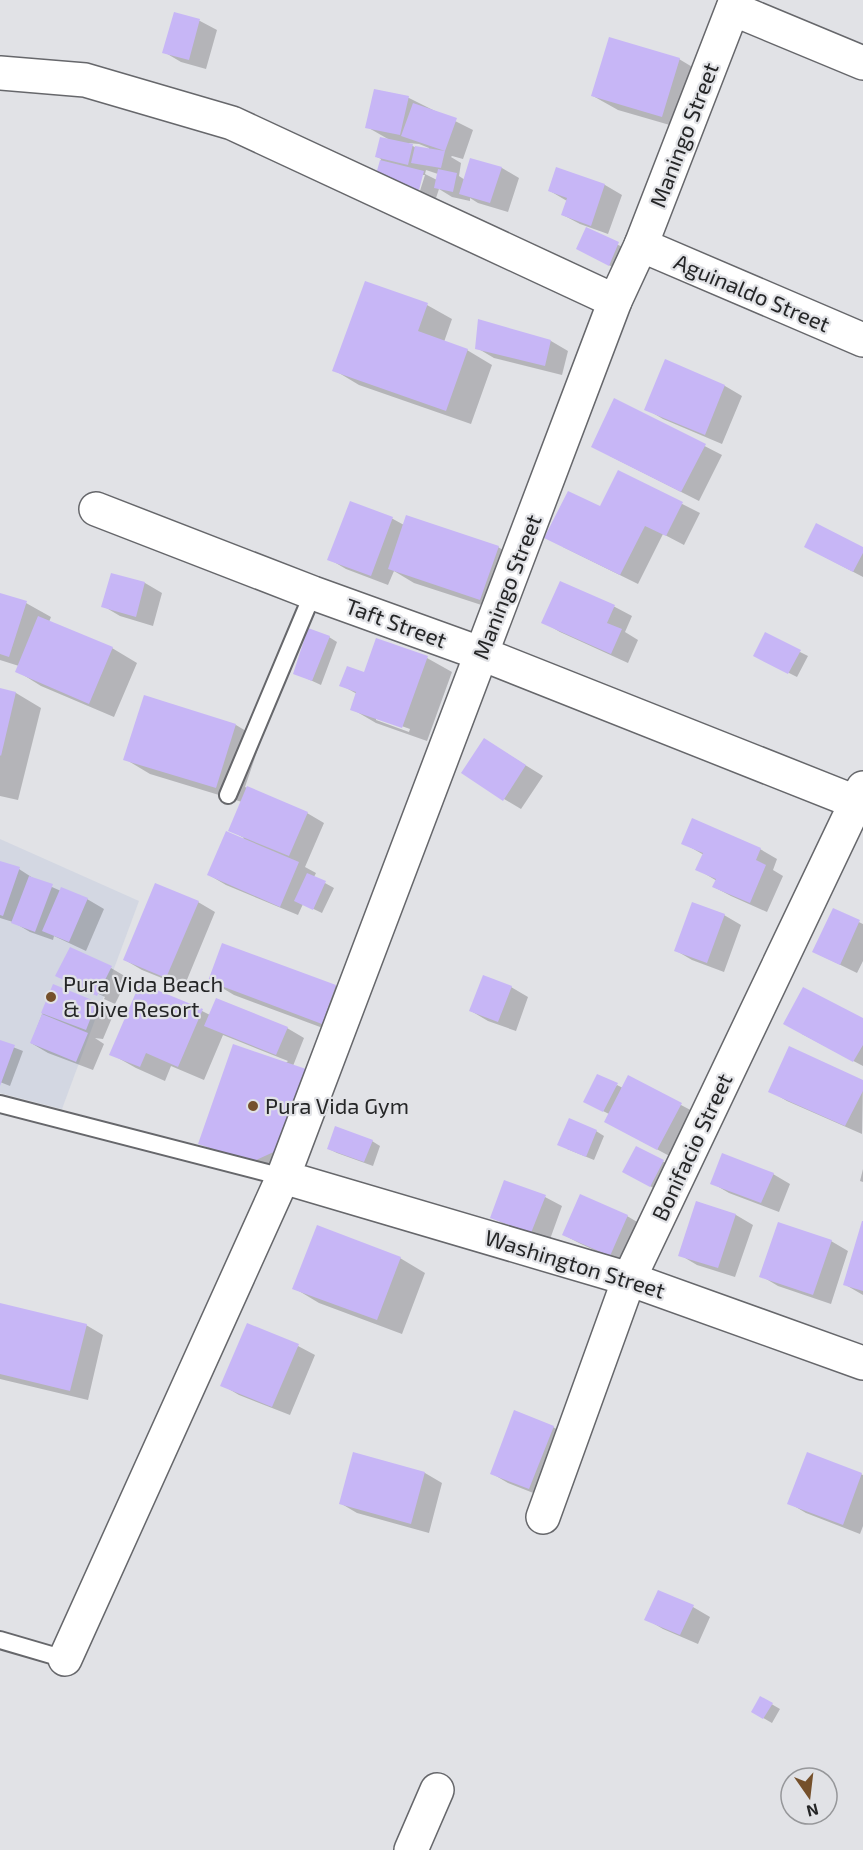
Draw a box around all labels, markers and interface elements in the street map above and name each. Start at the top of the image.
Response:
street label: Maningo Street [643,59,723,211]
street label: Aguinaldo Street [671,248,834,337]
street label: Maningo Street [466,511,546,663]
street label: Taft Street [342,592,450,652]
place label: Pura Vida Beach & Dive Resort [63,970,223,1021]
marker: Pura Vida Beach & Dive Resort [44,990,58,1004]
street label: Bonifacio Street [646,1069,737,1224]
place label: Pura Vida Gym [265,1092,409,1118]
marker: Pura Vida Gym [246,1099,260,1113]
street label: Washington Street [482,1223,668,1303]
north arrow [779,1766,839,1826]
text: N [805,1800,821,1822]

